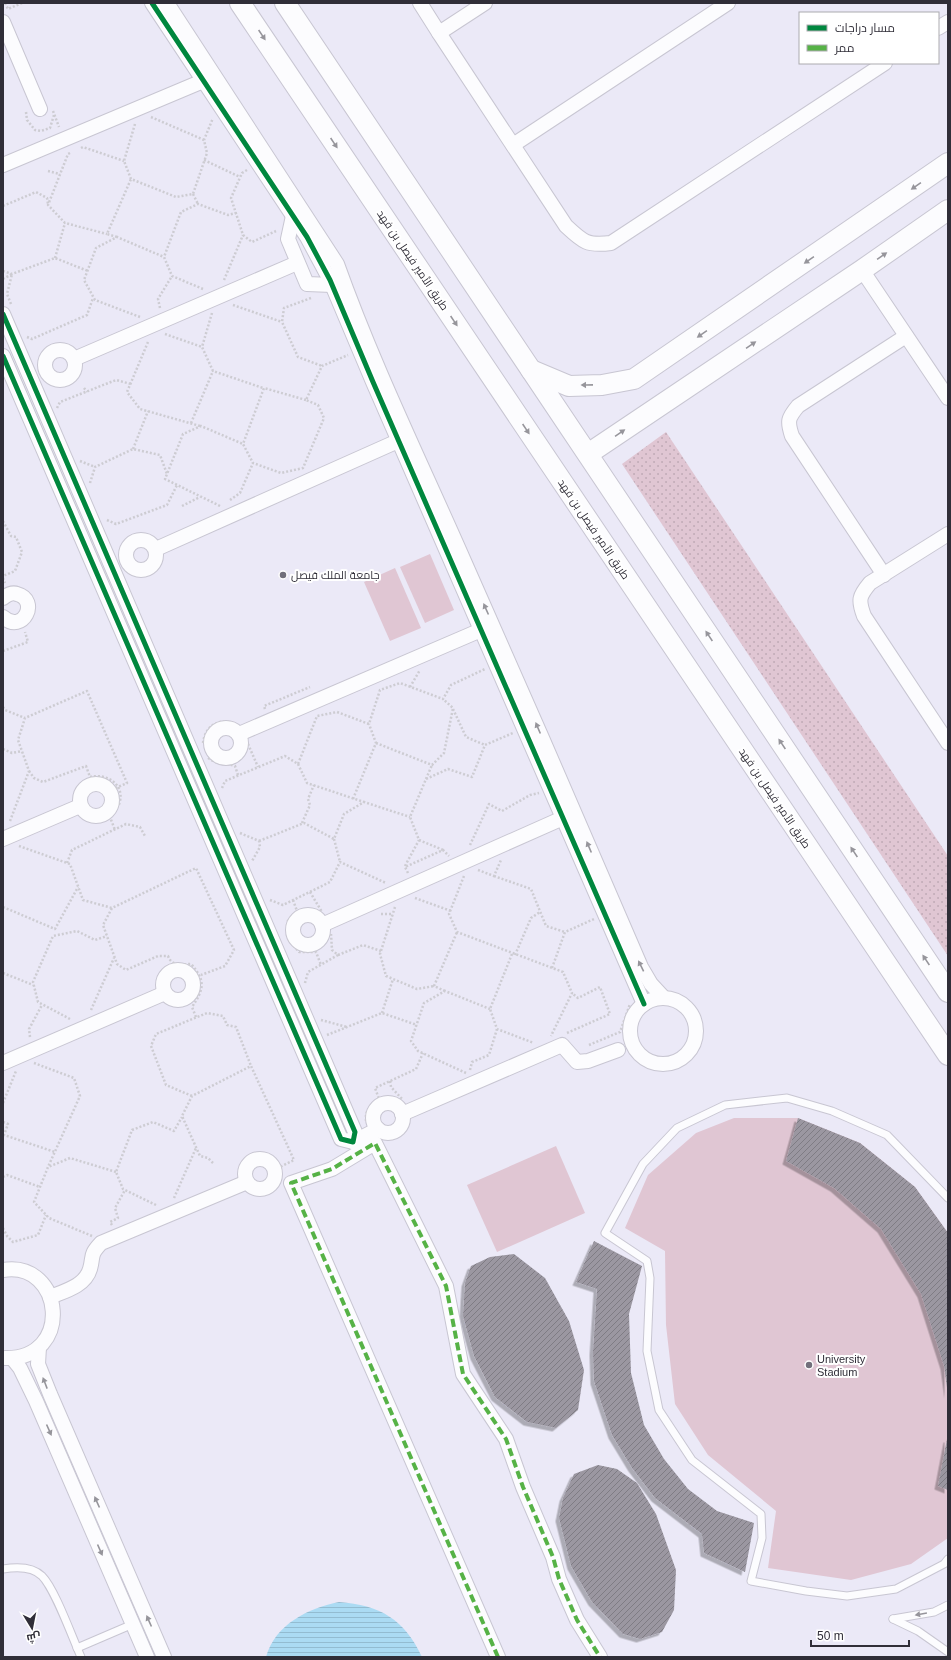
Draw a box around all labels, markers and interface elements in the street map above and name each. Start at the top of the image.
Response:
legend [799,12,939,64]
text: مسار دراجات [835,21,895,35]
one-way arrow [258,30,266,41]
text: ممر [834,41,854,55]
one-way arrow [330,138,338,149]
one-way arrow [911,182,921,190]
street label: طريق الأمير فيصل بن فهد [374,208,451,313]
one-way arrow [877,252,887,260]
one-way arrow [804,256,815,264]
one-way arrow [450,316,458,326]
one-way arrow [697,330,707,338]
one-way arrow [745,341,757,348]
one-way arrow [580,382,593,388]
one-way arrow [522,424,530,434]
one-way arrow [614,429,626,436]
street label: طريق الأمير فيصل بن فهد [555,477,632,582]
place label: جامعة الملك فيصل [291,569,380,582]
marker: جامعة الملك فيصل [278,570,288,580]
one-way arrow [482,603,489,615]
one-way arrow [705,631,713,641]
one-way arrow [535,722,541,734]
one-way arrow [778,738,785,750]
street label: طريق الأمير فيصل بن فهد [736,746,813,851]
one-way arrow [586,841,592,853]
one-way arrow [850,846,858,857]
one-way arrow [922,954,930,965]
one-way arrow [638,961,645,972]
place label: University Stadium [817,1353,866,1378]
marker: University Stadium [804,1360,814,1370]
one-way arrow [42,1376,48,1388]
one-way arrow [46,1425,52,1437]
one-way arrow [94,1497,100,1508]
one-way arrow [98,1544,104,1556]
north arrow [12,1608,52,1648]
one-way arrow [915,1612,927,1618]
one-way arrow [146,1616,152,1627]
scale bar [811,1622,909,1648]
text: 50 m [817,1629,844,1643]
text: ش [26,1630,42,1645]

